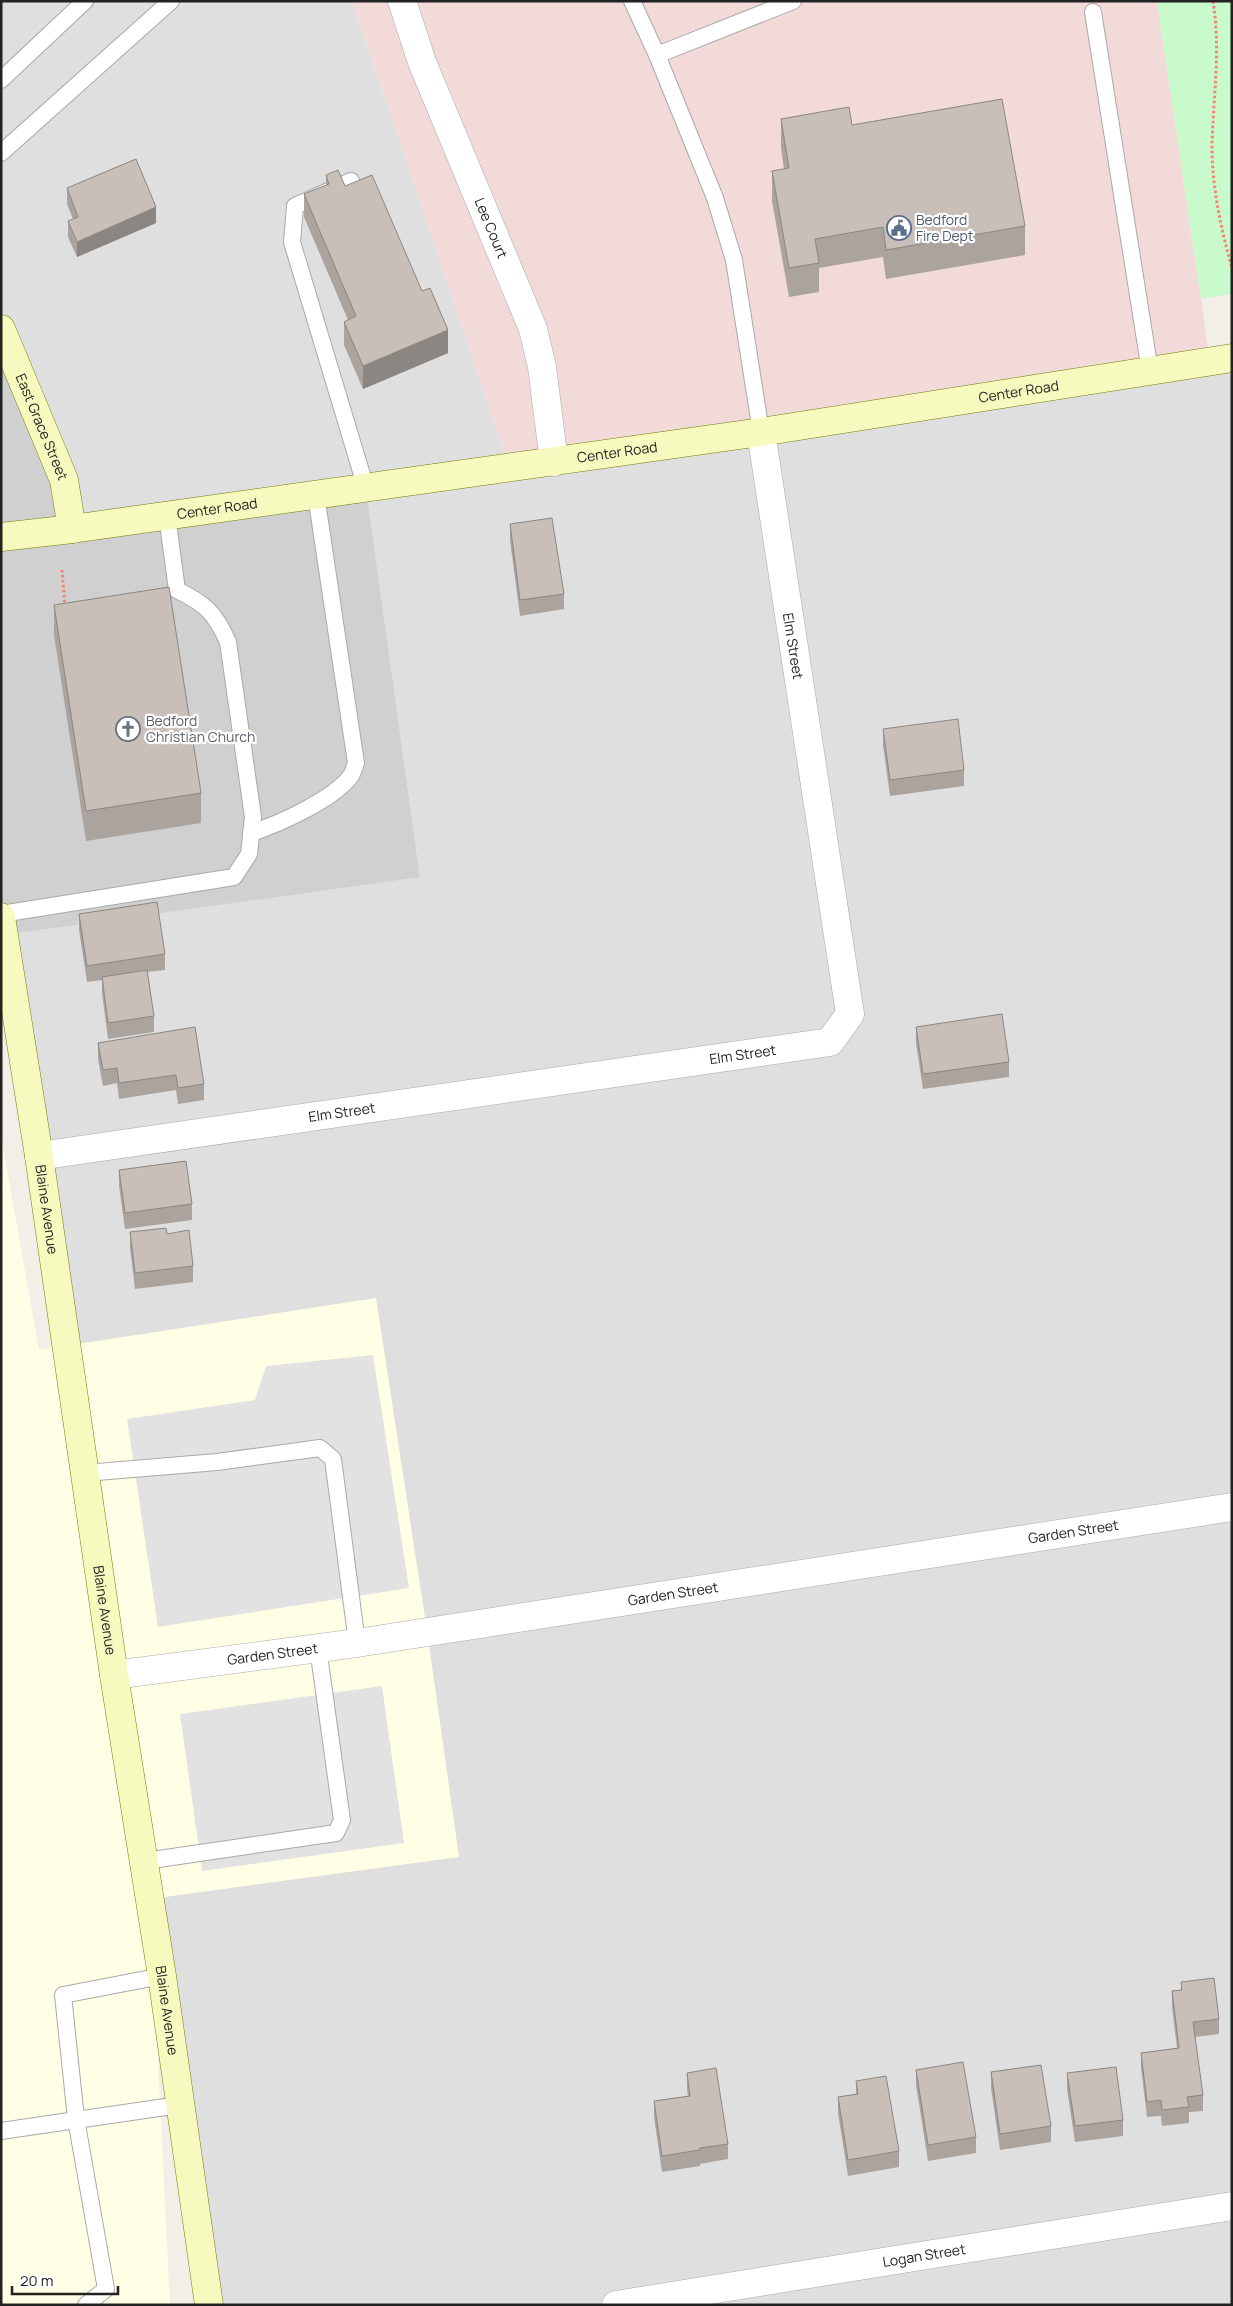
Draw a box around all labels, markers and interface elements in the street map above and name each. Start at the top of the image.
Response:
street label: Lee Court [470,195,513,261]
place label: Bedford Fire Dept [916,210,974,245]
public building icon: Bedford Fire Dept [886,215,912,241]
street label: East Grace Street [12,371,73,483]
street label: Center Road [977,375,1060,407]
street label: Center Road [576,437,658,467]
street label: Center Road [176,493,258,523]
street label: Elm Street [779,611,808,681]
place label: Bedford Christian Church [146,711,255,746]
church icon: Bedford Christian Church [115,716,141,742]
street label: Elm Street [708,1040,778,1068]
street label: Elm Street [307,1098,377,1126]
street label: Blaine Avenue [31,1163,63,1255]
street label: Garden Street [1027,1515,1120,1548]
street label: Blaine Avenue [89,1564,121,1656]
street label: Garden Street [627,1577,720,1610]
street label: Garden Street [226,1638,319,1669]
street label: Blaine Avenue [151,1964,183,2056]
street label: Logan Street [881,2239,967,2271]
scale bar [12,2264,119,2296]
text: 20 m [20,2270,53,2291]

